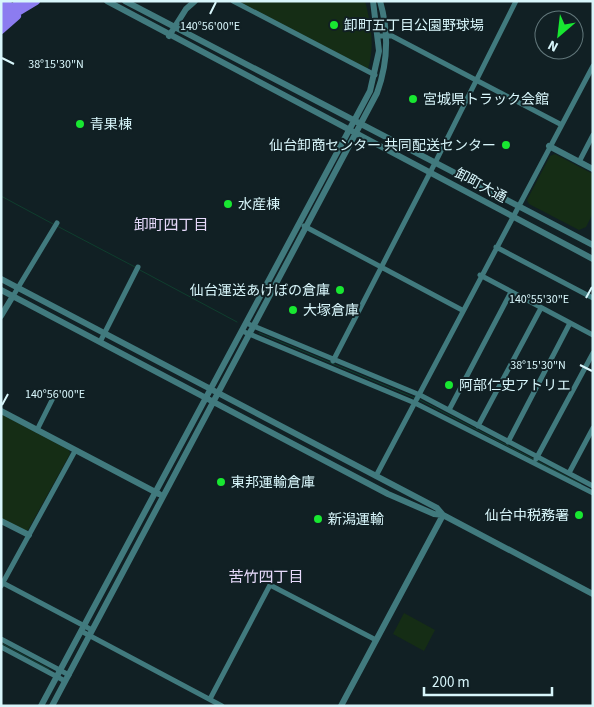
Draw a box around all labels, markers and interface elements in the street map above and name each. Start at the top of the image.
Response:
north arrow [534,10,584,60]
place label: 卸町五丁目公園野球場 [344,16,484,36]
text: 140°56'00"E [180,18,240,35]
marker: 卸町五丁目公園野球場 [328,19,340,31]
text: N [545,35,562,57]
text: 38°15'30"N [28,56,84,73]
place label: 宮城県トラック会館 [423,90,549,110]
marker: 宮城県トラック会館 [407,93,419,105]
place label: 青果棟 [90,115,132,135]
marker: 青果棟 [74,118,86,130]
place label: 仙台卸商センター 共同配送センター [269,136,496,156]
marker: 仙台卸商センター 共同配送センター [500,139,512,151]
street label: 卸町大通 [451,164,510,208]
place label: 水産棟 [238,195,280,215]
marker: 水産棟 [222,198,234,210]
district label: 卸町四丁目 [133,215,209,236]
place label: 仙台運送あけぼの倉庫 [190,281,330,301]
marker: 仙台運送あけぼの倉庫 [334,284,346,296]
text: 140°55'30"E [509,291,569,308]
place label: 大塚倉庫 [303,301,359,321]
marker: 大塚倉庫 [287,304,299,316]
text: 38°15'30"N [510,357,566,374]
place label: 阿部仁史アトリエ [459,376,571,396]
marker: 阿部仁史アトリエ [443,379,455,391]
text: 140°56'00"E [25,386,85,403]
place label: 東邦運輸倉庫 [231,473,315,493]
marker: 東邦運輸倉庫 [215,476,227,488]
place label: 仙台中税務署 [485,506,569,526]
marker: 仙台中税務署 [573,509,585,521]
place label: 新潟運輸 [328,510,384,530]
marker: 新潟運輸 [312,513,324,525]
district label: 苦竹四丁目 [228,567,304,588]
scale bar [424,664,552,696]
text: 200 m [432,672,470,693]

